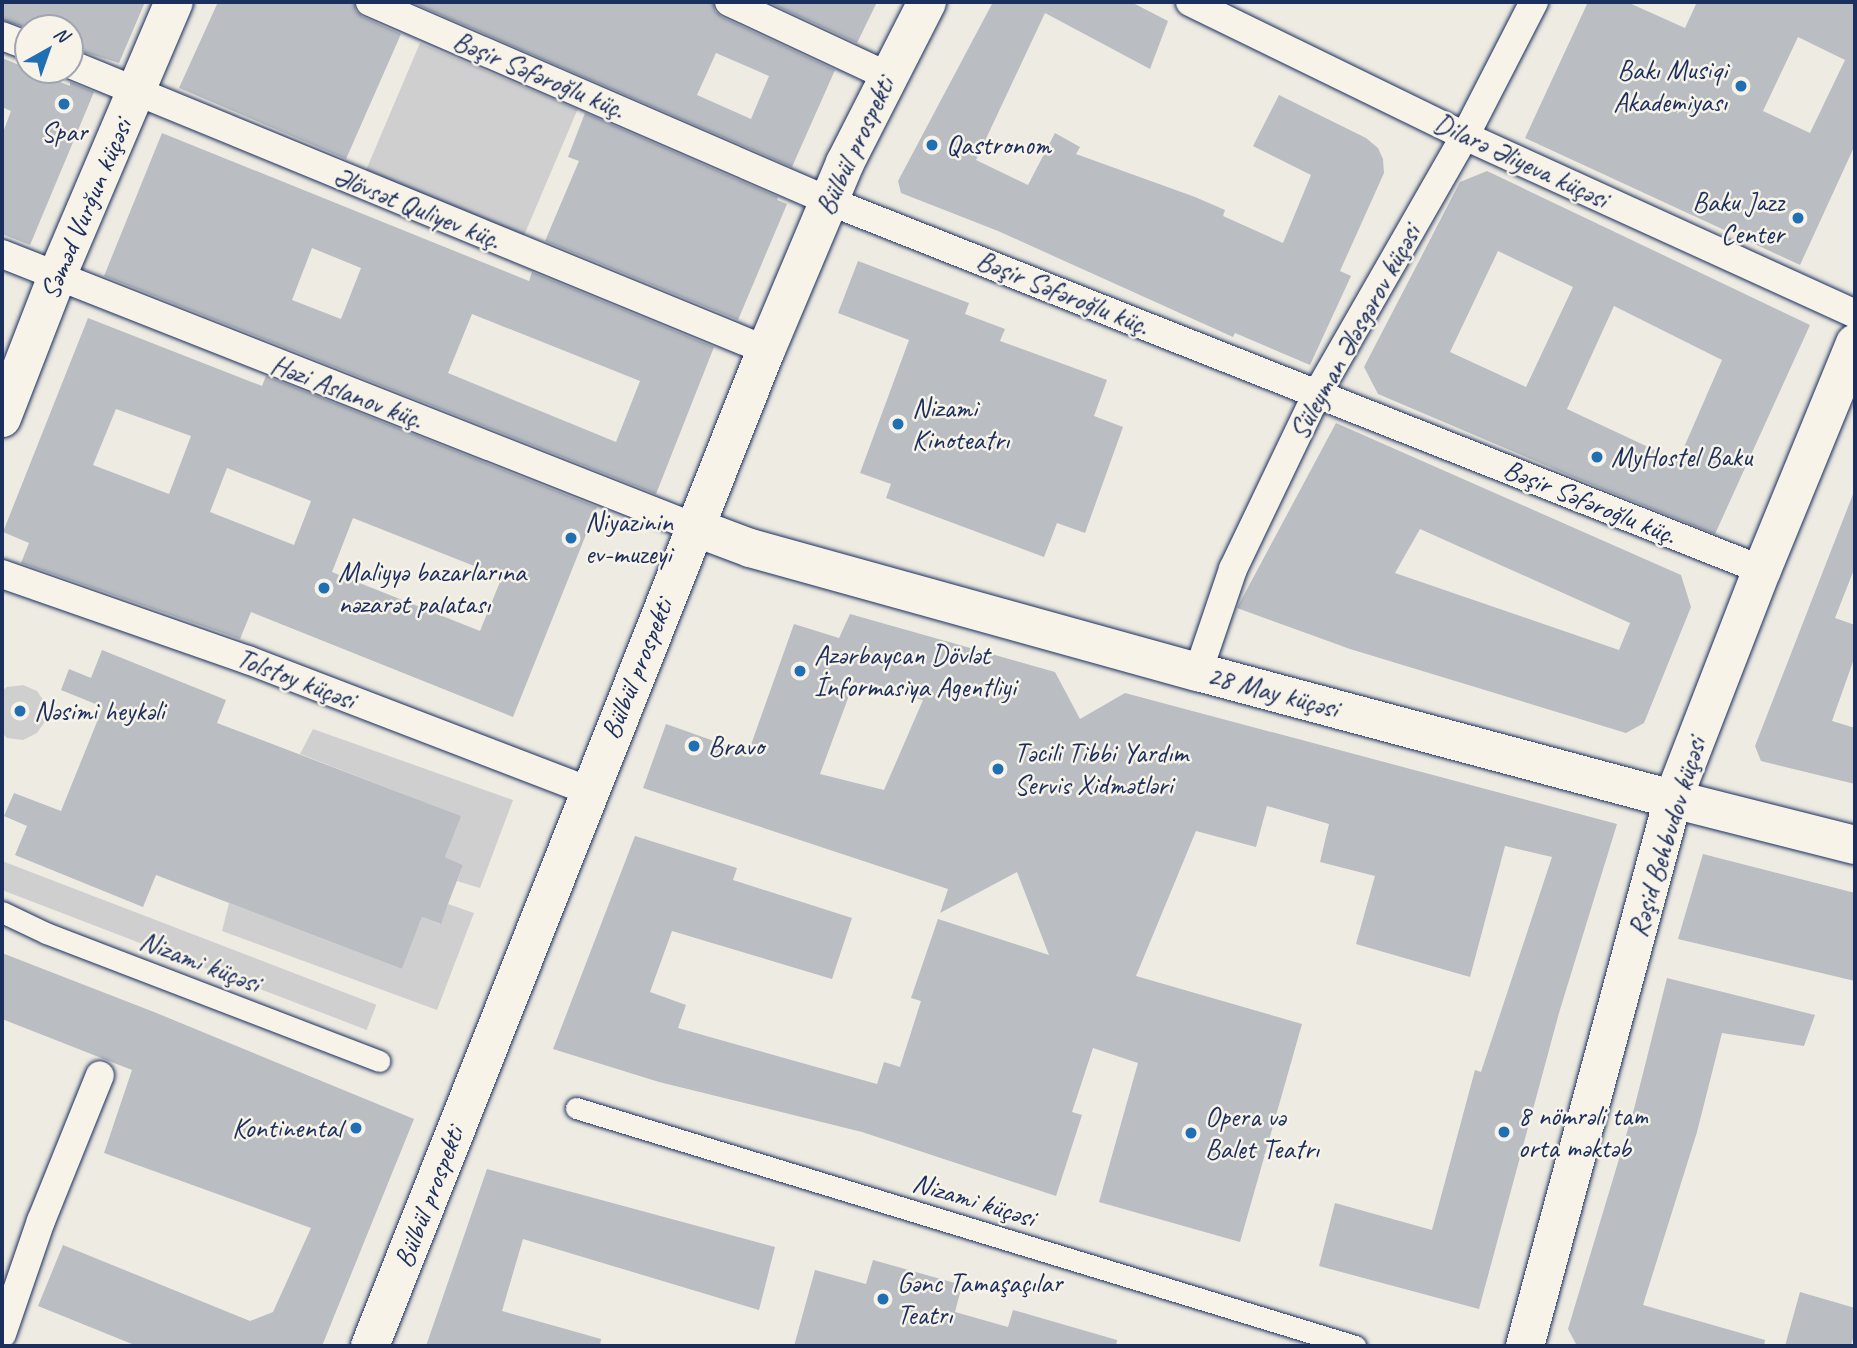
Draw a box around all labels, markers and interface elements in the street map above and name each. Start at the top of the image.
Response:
north arrow [14,14,84,84]
text: N [49,21,73,47]
street label: Bəşir Səfəroğlu küç. [448,24,630,126]
place label: Bakı Musiqi Akademiyası [1613,53,1727,119]
street label: Bülbül prospekti [808,72,902,220]
marker: Bakı Musiqi Akademiyası [1733,78,1749,94]
marker: Spar [56,96,72,112]
street label: Dilarə Əliyeva küçəsi [1429,106,1613,216]
street label: Səməd Vurğun küçəsi [33,114,139,304]
place label: Spar [41,115,87,149]
place label: Qastronom [946,128,1051,162]
marker: Qastronom [924,137,940,153]
street label: Əlövsət Quliyev küç. [328,159,506,257]
place label: Baku Jazz Center [1692,185,1784,251]
marker: Baku Jazz Center [1790,210,1806,226]
street label: Süleyman Ələsgərov küçəsi [1282,219,1428,445]
street label: Bəşir Səfəroğlu küç. [972,243,1154,343]
street label: Həzi Aslanov küç. [266,347,428,437]
place label: Nizami Kinoteatrı [912,391,1009,457]
marker: Nizami Kinoteatrı [890,416,906,432]
place label: MyHostel Baku [1611,440,1753,474]
marker: MyHostel Baku [1589,449,1605,465]
street label: Bəşir Səfəroğlu küç. [1499,452,1681,552]
place label: Niyazinin ev-muzeyi [585,505,673,571]
marker: Niyazinin ev-muzeyi [563,530,579,546]
place label: Maliyyə bazarlarına nəzarət palatası [338,555,526,621]
marker: Maliyyə bazarlarına nəzarət palatası [316,580,332,596]
street label: Bülbül prospekti [594,594,680,744]
place label: Azərbaycan Dövlət İnformasiya Agentliyi [814,638,1016,704]
street label: Tolstoy küçəsi [232,641,360,717]
street label: 28 May küçəsi [1204,658,1342,726]
marker: Azərbaycan Dövlət İnformasiya Agentliyi [792,663,808,679]
place label: Nəsimi heykəli [34,694,165,728]
marker: Nəsimi heykəli [12,703,28,719]
place label: Bravo [708,729,764,763]
street label: Rəşid Behbudov küçəsi [1621,733,1713,941]
place label: Təcili Tibbi Yardım Servis Xidmətləri [1014,736,1189,802]
marker: Bravo [686,738,702,754]
marker: Təcili Tibbi Yardım Servis Xidmətləri [988,759,1008,779]
street label: Nizami küçəsi [135,924,265,1000]
place label: 8 nömrəli tam orta məktəb [1518,1099,1650,1165]
place label: Opera və Balet Teatrı [1205,1100,1317,1166]
place label: Kontinental [232,1111,342,1145]
marker: Kontinental [348,1120,364,1136]
street label: Bülbül prospekti [387,1122,471,1272]
marker: 8 nömrəli tam orta məktəb [1496,1124,1512,1140]
marker: Opera və Balet Teatrı [1183,1125,1199,1141]
street label: Nizami küçəsi [909,1165,1039,1235]
place label: Gənc Tamaşaçılar Teatrı [897,1266,1062,1332]
marker: Gənc Tamaşaçılar Teatrı [875,1291,891,1307]

